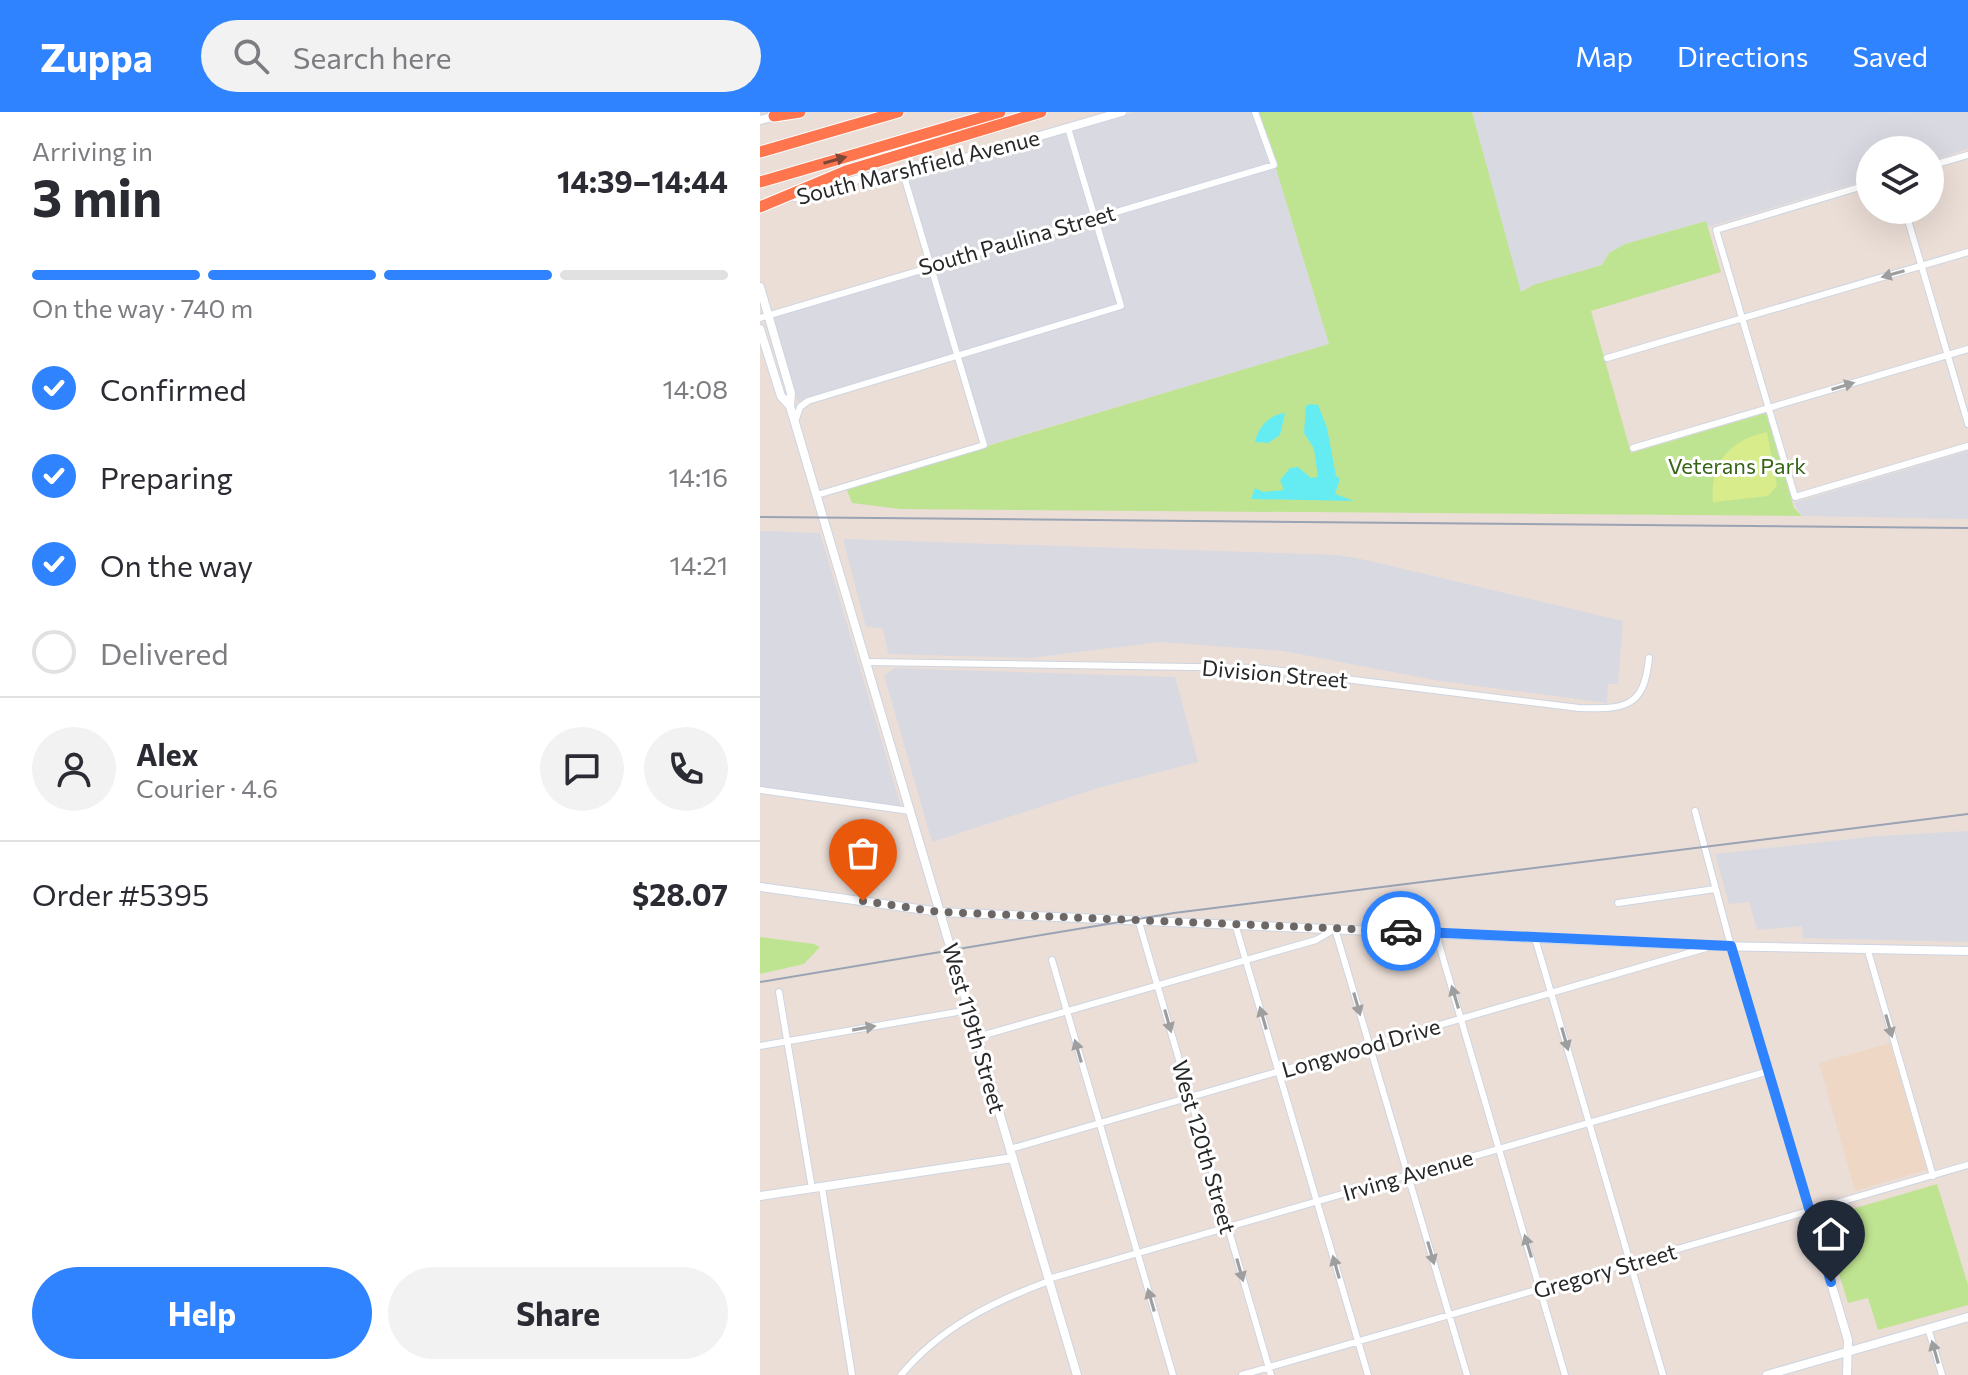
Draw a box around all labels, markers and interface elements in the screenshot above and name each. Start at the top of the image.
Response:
search box [201,20,761,92]
text: Zuppa [40,33,153,80]
icon: search [229,34,273,78]
text: Search here [293,38,451,75]
text: Map [1575,39,1633,73]
text: Directions [1677,39,1808,73]
text: Saved [1852,39,1928,73]
street label: South Marshfield Avenue [794,123,1042,210]
text: Arriving in [32,135,153,166]
map controls [1856,136,1944,224]
button: layers [1856,136,1944,224]
one-way arrow [823,153,847,166]
text: 14:39–14:44 [557,162,728,199]
text: 3 min [32,164,162,228]
street label: South Paulina Street [915,198,1118,281]
one-way arrow [1881,268,1905,281]
text: On the way · 740 m [32,292,253,323]
icon: check [32,366,76,410]
text: Confirmed [100,370,247,407]
text: 14:08 [662,373,728,404]
one-way arrow [1832,379,1856,392]
park label: Veterans Park [1668,452,1806,479]
icon: check [32,454,76,498]
text: Preparing [100,458,233,495]
text: 14:16 [668,461,728,492]
icon: check [32,542,76,586]
text: On the way [100,546,253,583]
text: 14:21 [670,549,728,580]
text: Delivered [100,634,229,671]
street label: Division Street [1201,654,1349,693]
button: person [32,727,116,811]
button: chat [540,727,624,811]
button: phone [644,727,728,811]
text: Alex [136,735,199,772]
text: Courier · 4.6 [136,772,278,803]
pin [829,819,897,901]
icon: bag [841,831,885,875]
text: Order #5395 [32,875,209,912]
text: $28.07 [632,875,728,912]
courier [1361,891,1441,971]
icon: car [1379,909,1423,953]
street label: West 119th Street [937,940,1012,1116]
one-way arrow [1448,984,1461,1008]
one-way arrow [1351,992,1364,1016]
one-way arrow [1256,1005,1269,1029]
one-way arrow [1162,1009,1175,1033]
street label: Longwood Drive [1278,1012,1443,1083]
one-way arrow [1884,1014,1896,1039]
one-way arrow [852,1022,877,1034]
one-way arrow [1559,1028,1572,1052]
one-way arrow [1071,1038,1084,1062]
street label: West 120th Street [1167,1057,1242,1237]
street label: Irving Avenue [1340,1143,1476,1206]
pin [1797,1200,1865,1282]
icon: home [1809,1212,1853,1256]
one-way arrow [1521,1234,1534,1258]
street label: Gregory Street [1530,1237,1680,1304]
one-way arrow [1425,1242,1438,1266]
one-way arrow [1329,1255,1342,1279]
one-way arrow [1234,1259,1247,1283]
button: Help [32,1267,372,1359]
button: Share [388,1267,728,1359]
one-way arrow [1144,1288,1157,1312]
one-way arrow [1928,1339,1941,1363]

